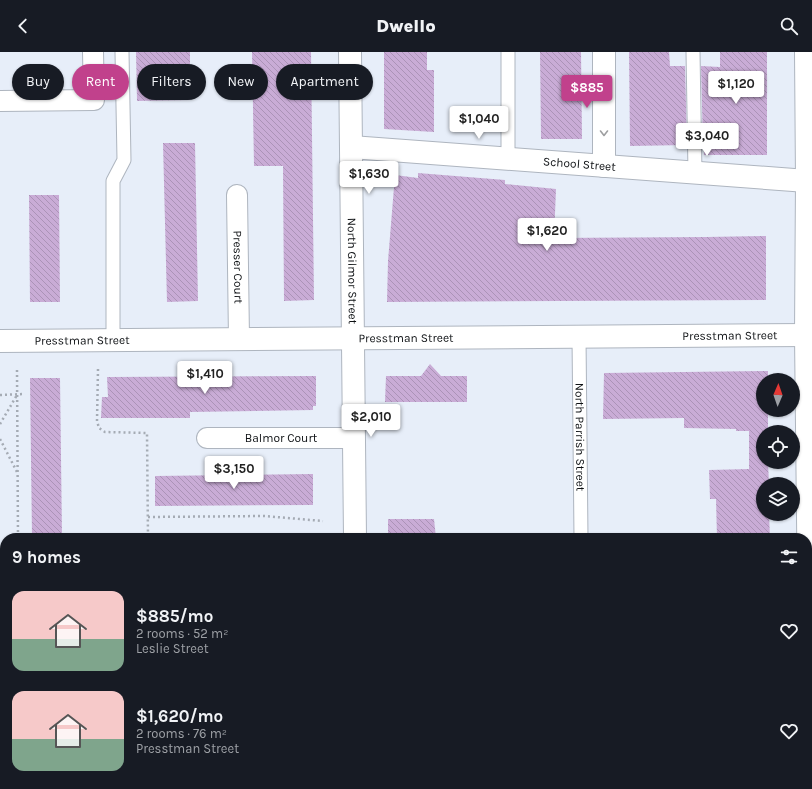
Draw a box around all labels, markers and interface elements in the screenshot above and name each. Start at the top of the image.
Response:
icon: back [12,15,34,37]
text: Dwello [376,15,436,37]
icon: search [778,15,800,37]
chip: Buy [12,64,64,100]
chip: Rent [72,64,129,100]
chip: Filters [137,64,206,100]
chip: New [214,64,268,100]
chip: Apartment [276,64,373,100]
pin: $1,120 [703,71,769,105]
pin: $885 [563,75,611,109]
text: $1,120 [717,76,755,91]
text: $885 [570,80,604,95]
pin: $1,040 [446,106,512,140]
text: $1,040 [458,111,500,126]
pin: $3,040 [674,123,740,157]
text: $3,040 [685,128,729,143]
one-way arrow [600,130,608,136]
street label: School Street [542,154,617,174]
pin: $1,630 [336,161,402,195]
text: $1,630 [348,166,390,181]
street label: North Gilmor Street [345,218,360,325]
pin: $1,620 [514,218,580,252]
text: $1,620 [527,223,567,238]
street label: Presser Court [230,230,246,304]
street label: Presstman Street [682,328,778,343]
street label: Presstman Street [358,331,454,345]
street label: Presstman Street [34,333,130,348]
pin: $1,410 [172,361,238,395]
text: $1,410 [186,366,224,381]
north arrow [756,373,800,417]
map controls [756,373,800,521]
street label: North Parrish Street [572,383,588,492]
pin: $2,010 [338,404,404,438]
text: $2,010 [350,409,392,424]
button: locate [756,425,800,469]
street label: Balmor Court [245,431,318,445]
pin: $3,150 [201,456,267,490]
text: $3,150 [214,461,254,476]
button: layers [756,477,800,521]
icon: filters [778,546,800,568]
text: 9 homes [12,547,81,567]
text: $885/mo [136,606,213,626]
icon: home [44,607,92,655]
icon: heart [778,620,800,642]
text: 2 rooms · 52 m² [136,626,228,641]
text: Leslie Street [136,641,209,656]
text: $1,620/mo [136,706,223,726]
icon: home [44,707,92,755]
icon: heart [778,720,800,742]
text: 2 rooms · 76 m² [136,726,227,741]
text: Presstman Street [136,741,239,756]

